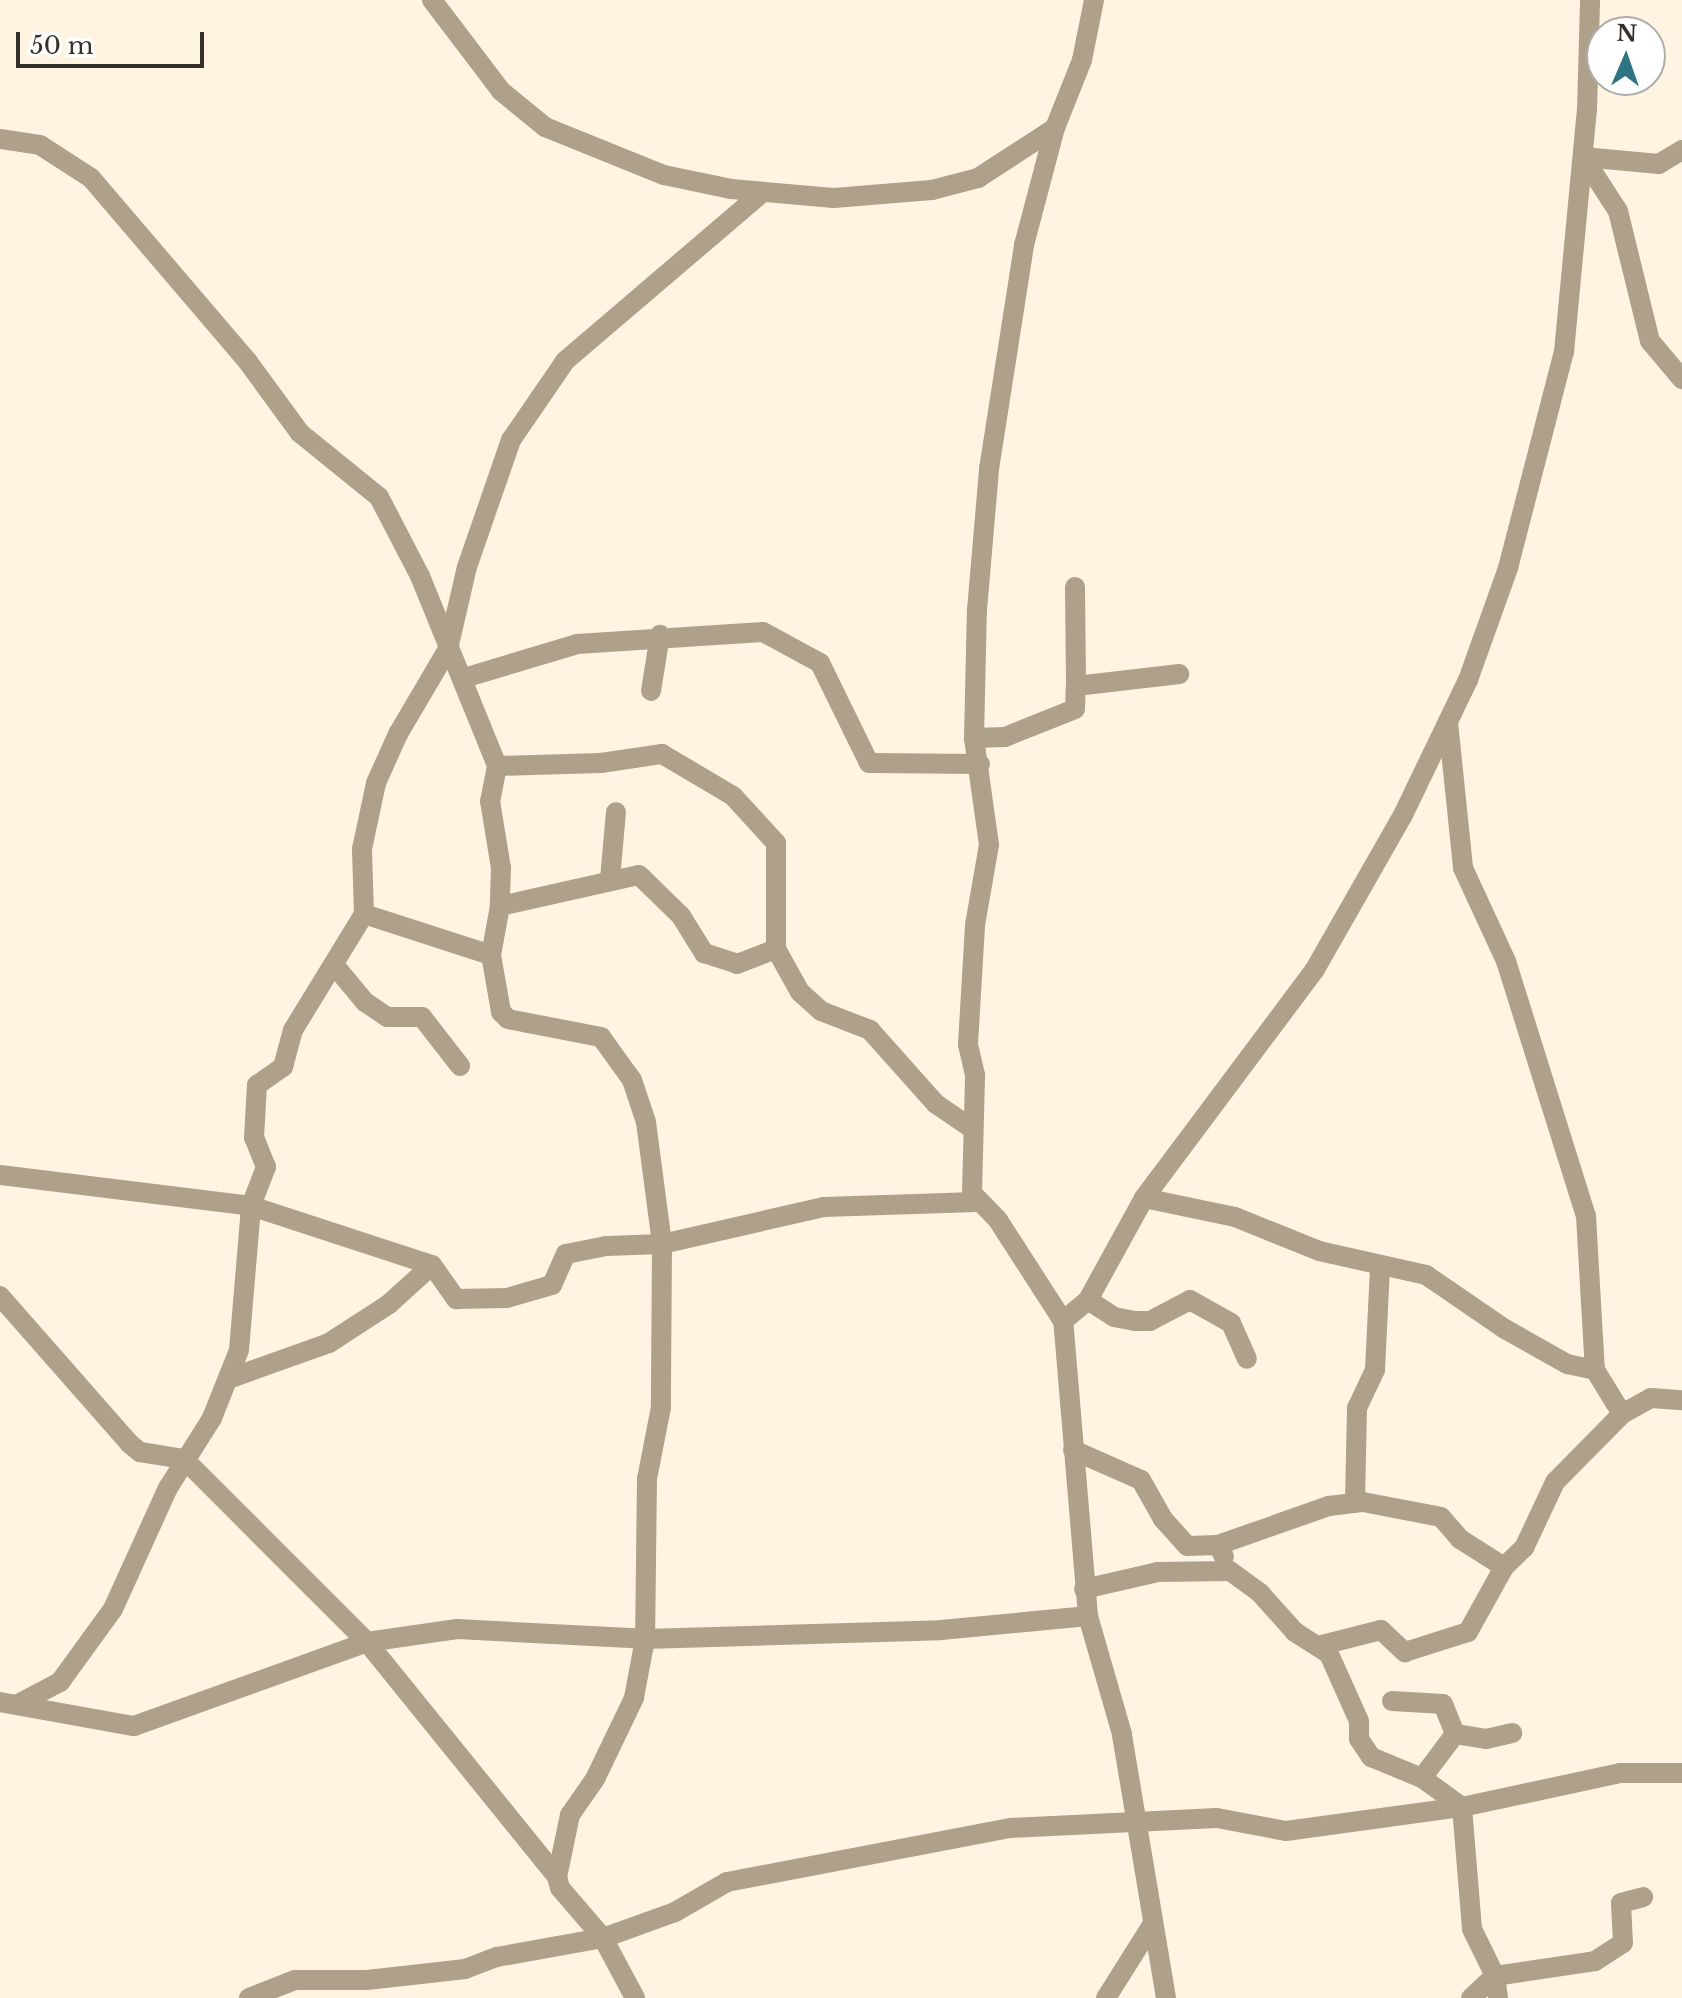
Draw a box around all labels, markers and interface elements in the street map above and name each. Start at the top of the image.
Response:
scale bar [20,16,208,66]
north arrow [1586,16,1666,96]
text: N [1616,20,1638,47]
text: 50 m [30,31,93,60]

